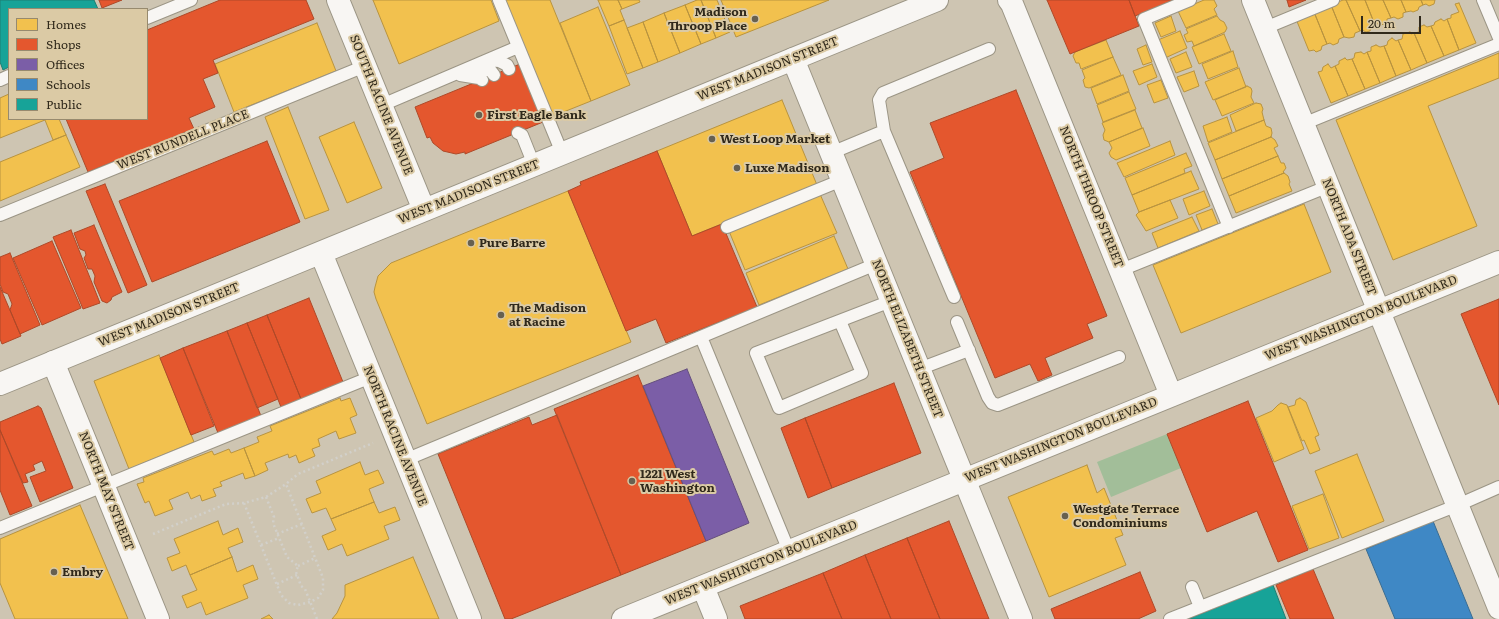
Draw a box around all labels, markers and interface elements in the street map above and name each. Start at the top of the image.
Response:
place label: Madison Throop Place [668,5,747,33]
legend [8,8,148,120]
scale bar [1363,8,1423,34]
marker: Madison Throop Place [750,14,760,24]
text: 20 m [1368,14,1395,32]
text: Homes [46,15,86,33]
street label: SOUTH RACINE AVENUE [346,33,416,177]
street label: WEST MADISON STREET [695,34,841,104]
text: Shops [46,35,81,53]
text: Offices [46,55,84,73]
text: Schools [46,75,90,93]
text: Public [46,95,82,113]
street label: WEST RUNDELL PLACE [115,107,251,173]
place label: First Eagle Bank [487,108,586,122]
marker: First Eagle Bank [474,110,484,120]
street label: NORTH THROOP STREET [1056,124,1126,270]
place label: West Loop Market [720,132,830,146]
marker: West Loop Market [707,134,717,144]
street label: WEST MADISON STREET [396,157,542,227]
place label: Luxe Madison [745,161,829,175]
marker: Luxe Madison [732,163,742,173]
street label: NORTH ADA STREET [1319,176,1379,298]
place label: Pure Barre [479,236,545,250]
marker: Pure Barre [466,238,476,248]
street label: NORTH ELIZABETH STREET [869,258,945,420]
street label: WEST WASHINGTON BOULEVARD [1263,273,1459,363]
street label: WEST MADISON STREET [96,280,242,350]
place label: The Madison at Racine [509,301,586,329]
marker: The Madison at Racine [496,310,506,320]
street label: NORTH RACINE AVENUE [360,364,430,508]
street label: WEST WASHINGTON BOULEVARD [963,395,1159,485]
street label: NORTH MAY STREET [76,429,136,553]
place label: 1221 West Washington [640,467,715,495]
marker: 1221 West Washington [627,476,637,486]
place label: Westgate Terrace Condominiums [1073,502,1179,530]
marker: Westgate Terrace Condominiums [1060,511,1070,521]
street label: WEST WASHINGTON BOULEVARD [663,518,859,608]
place label: Embry [62,565,103,579]
marker: Embry [49,567,59,577]

